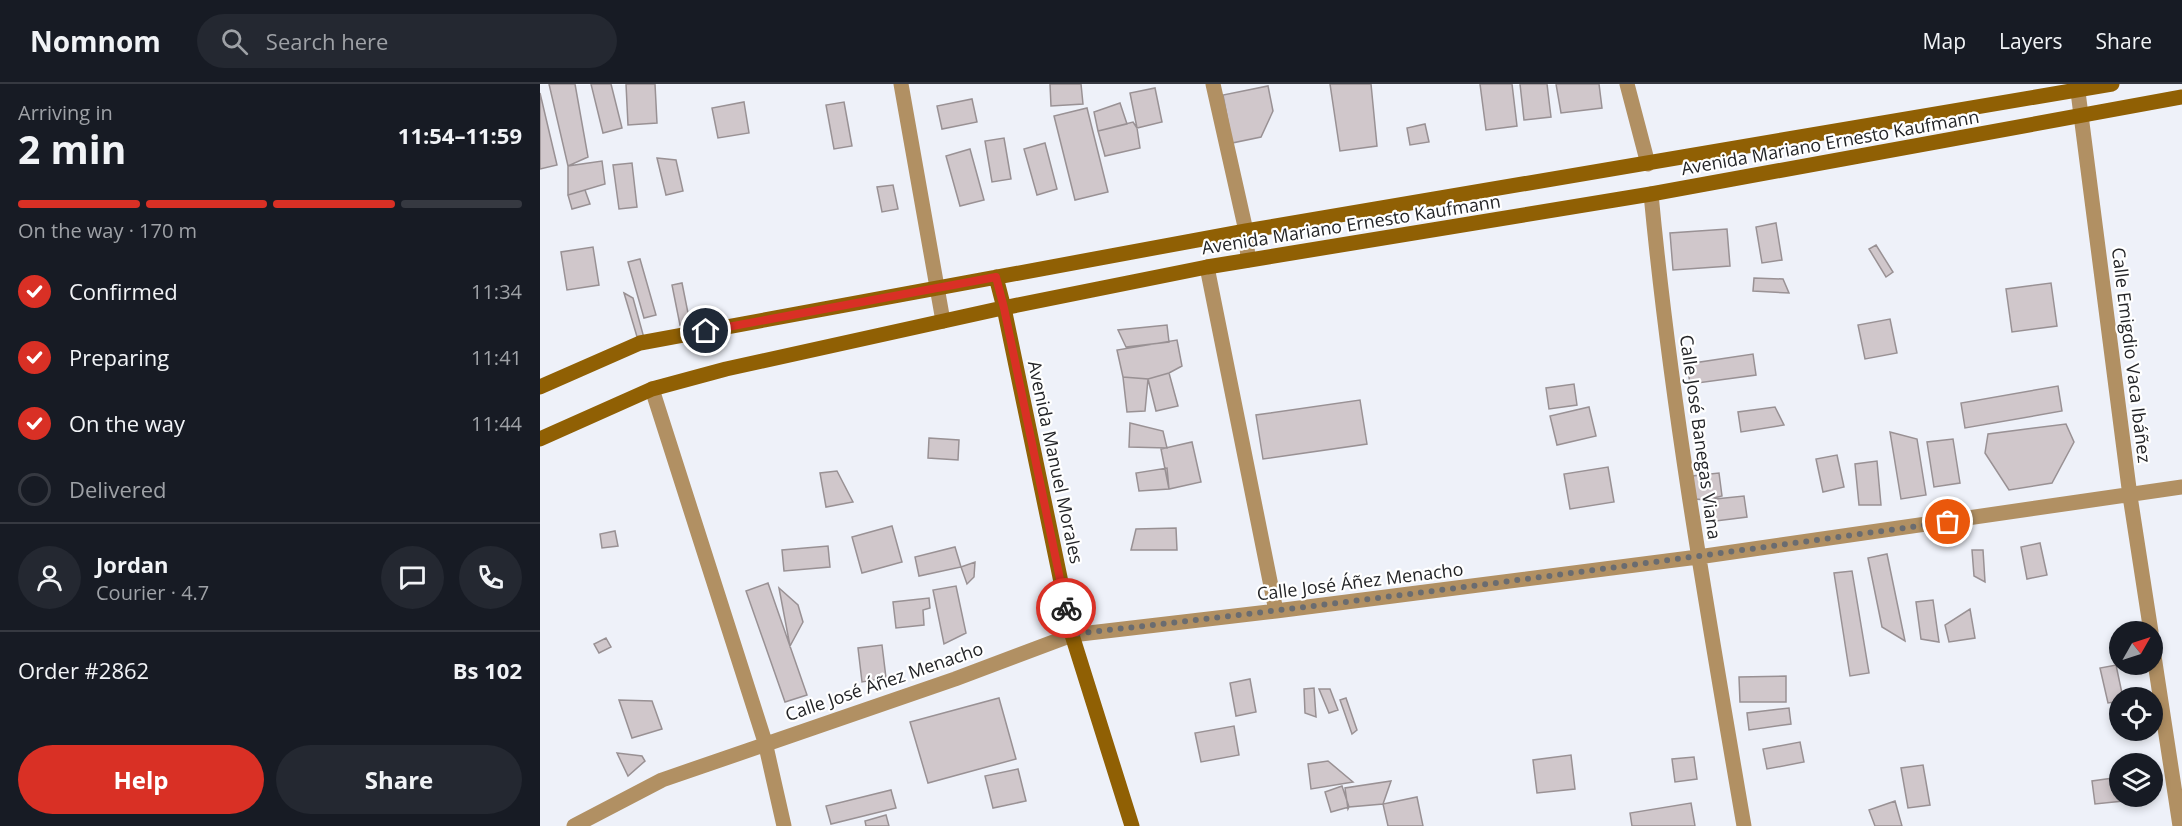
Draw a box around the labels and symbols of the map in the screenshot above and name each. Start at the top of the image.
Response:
street label: Avenida Mariano Ernesto Kaufmann [1679,104,1981,180]
street label: Avenida Mariano Ernesto Kaufmann [1200,189,1502,259]
street label: Calle Emigdio Vaca Ibáñez [2107,246,2157,464]
pin [680,305,731,356]
street label: Calle José Banegas Viana [1675,333,1727,541]
street label: Avenida Manuel Morales [1023,358,1089,566]
pin [1922,496,1973,547]
street label: Calle José Áñez Menacho [1255,556,1465,606]
courier [1036,578,1096,638]
north arrow [2109,621,2163,675]
street label: Calle José Áñez Menacho [782,636,986,726]

